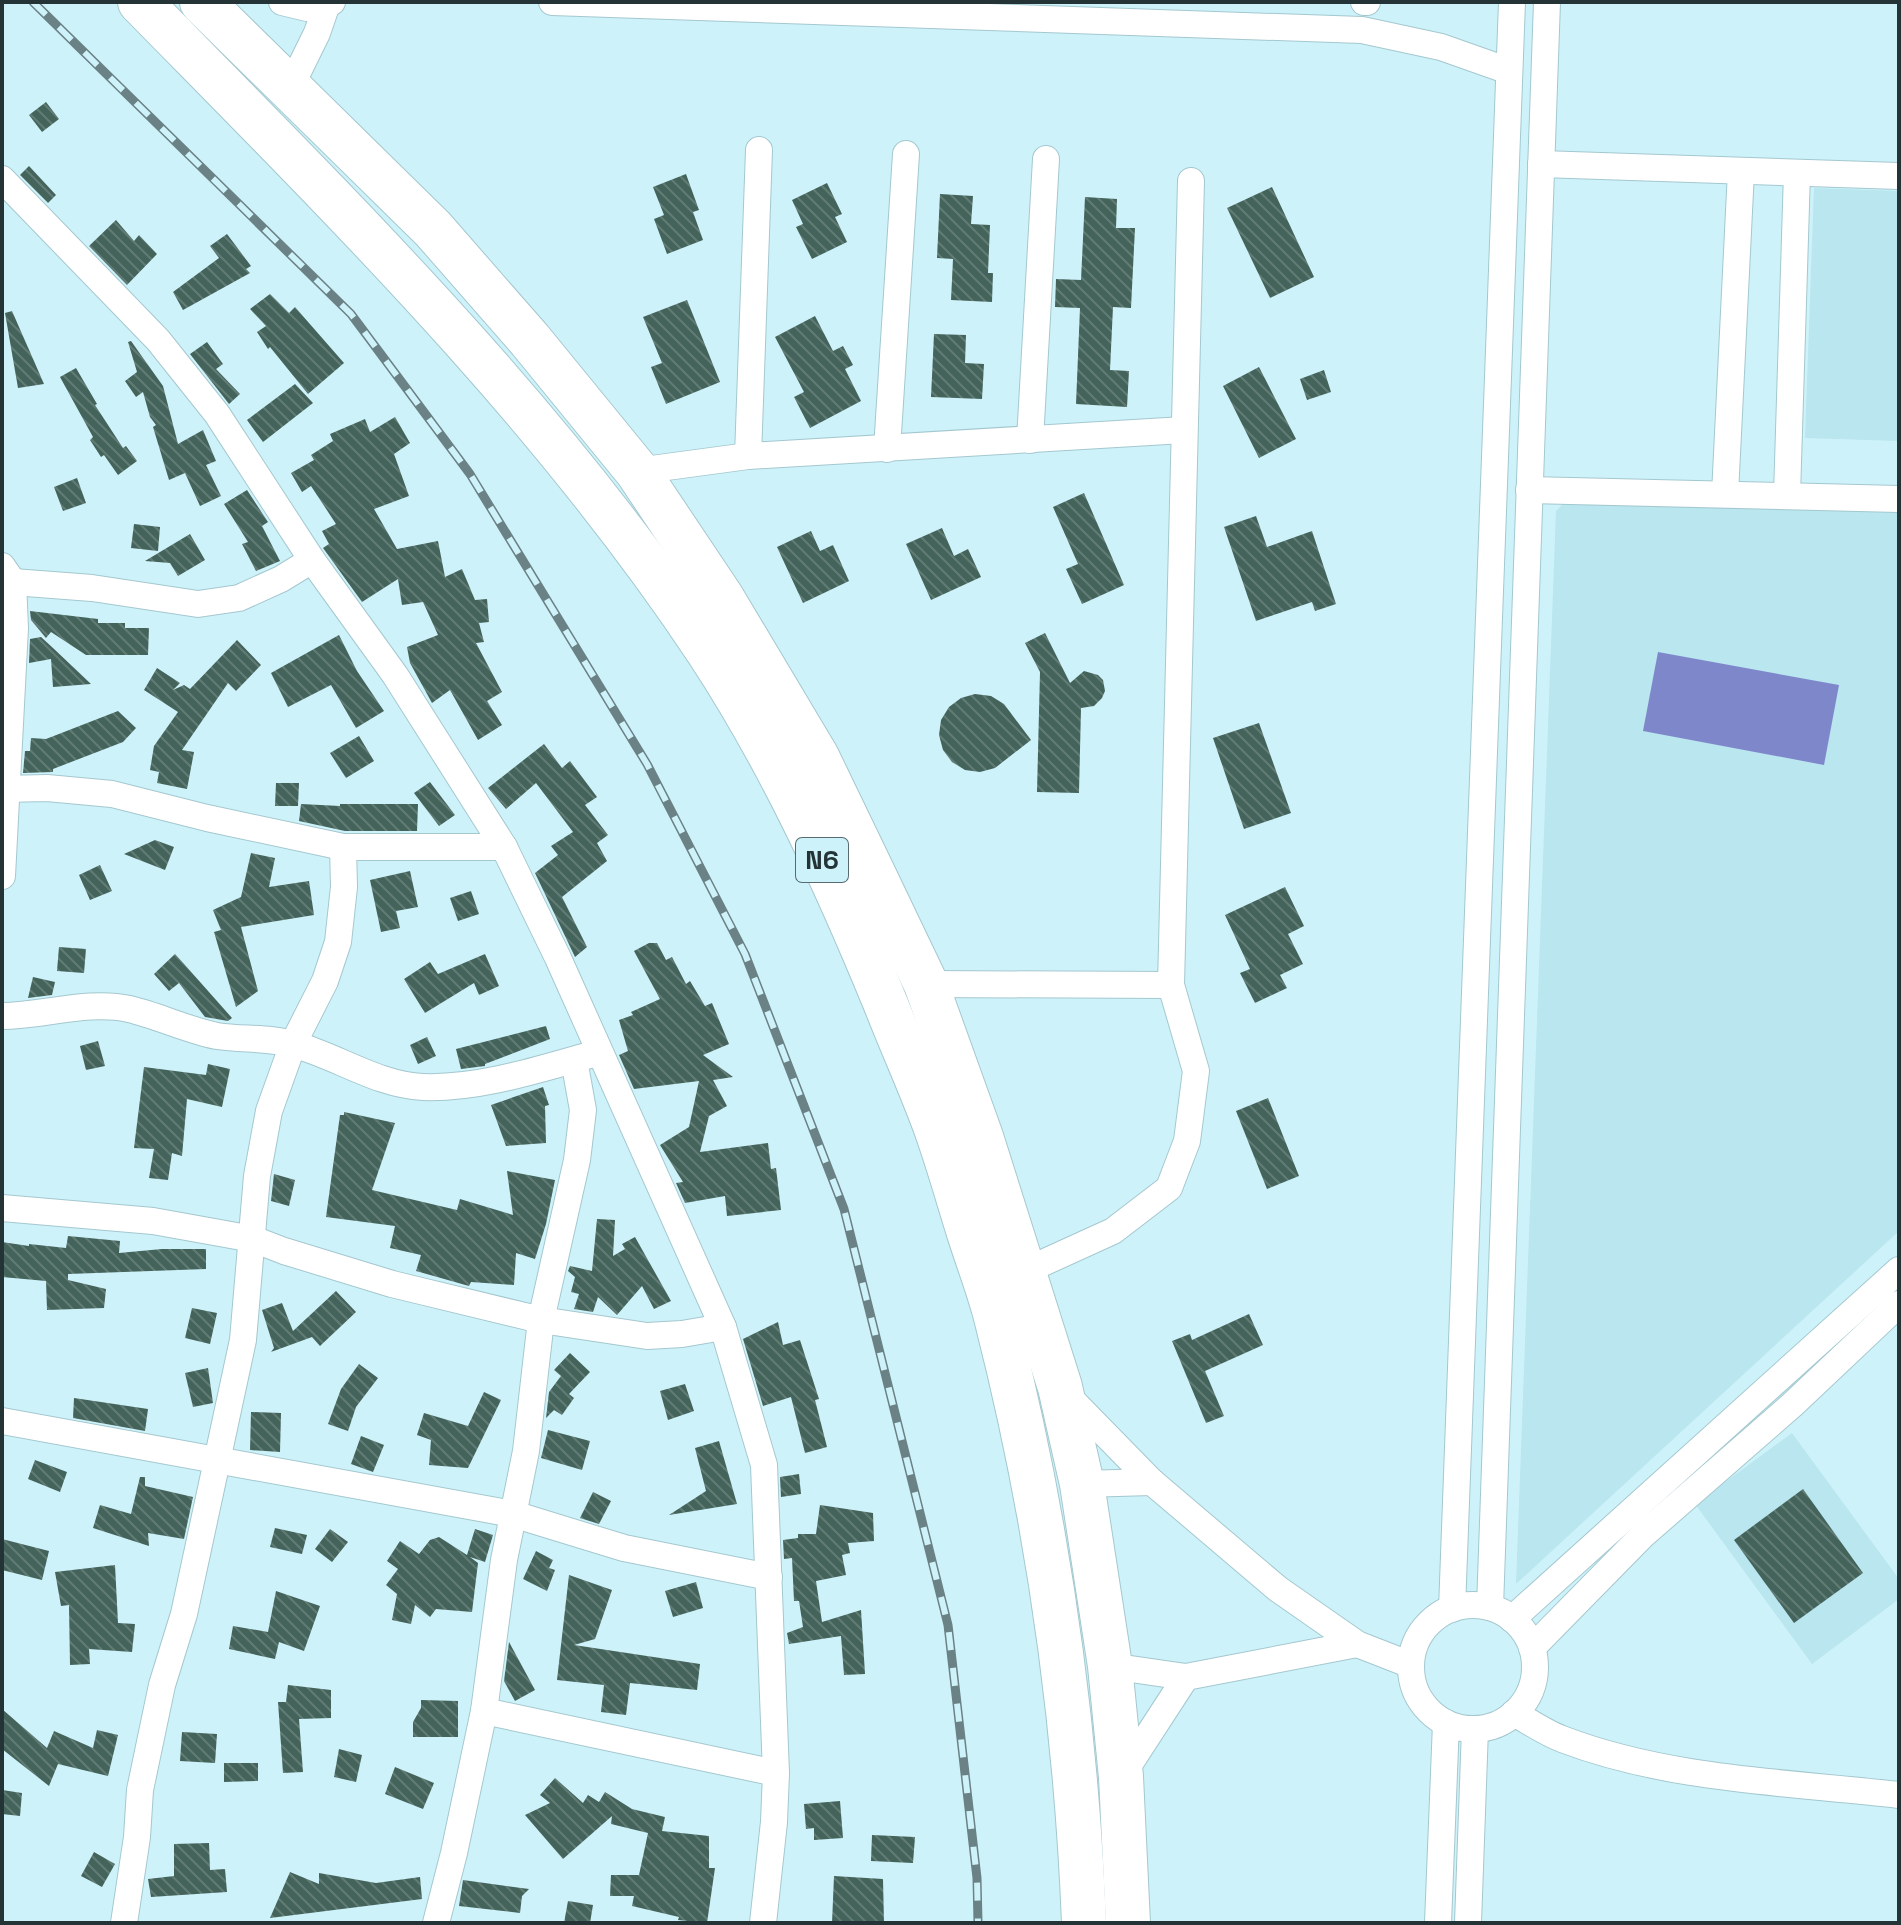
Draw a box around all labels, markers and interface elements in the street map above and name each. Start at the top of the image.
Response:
road number: N6 [796,838,848,882]

